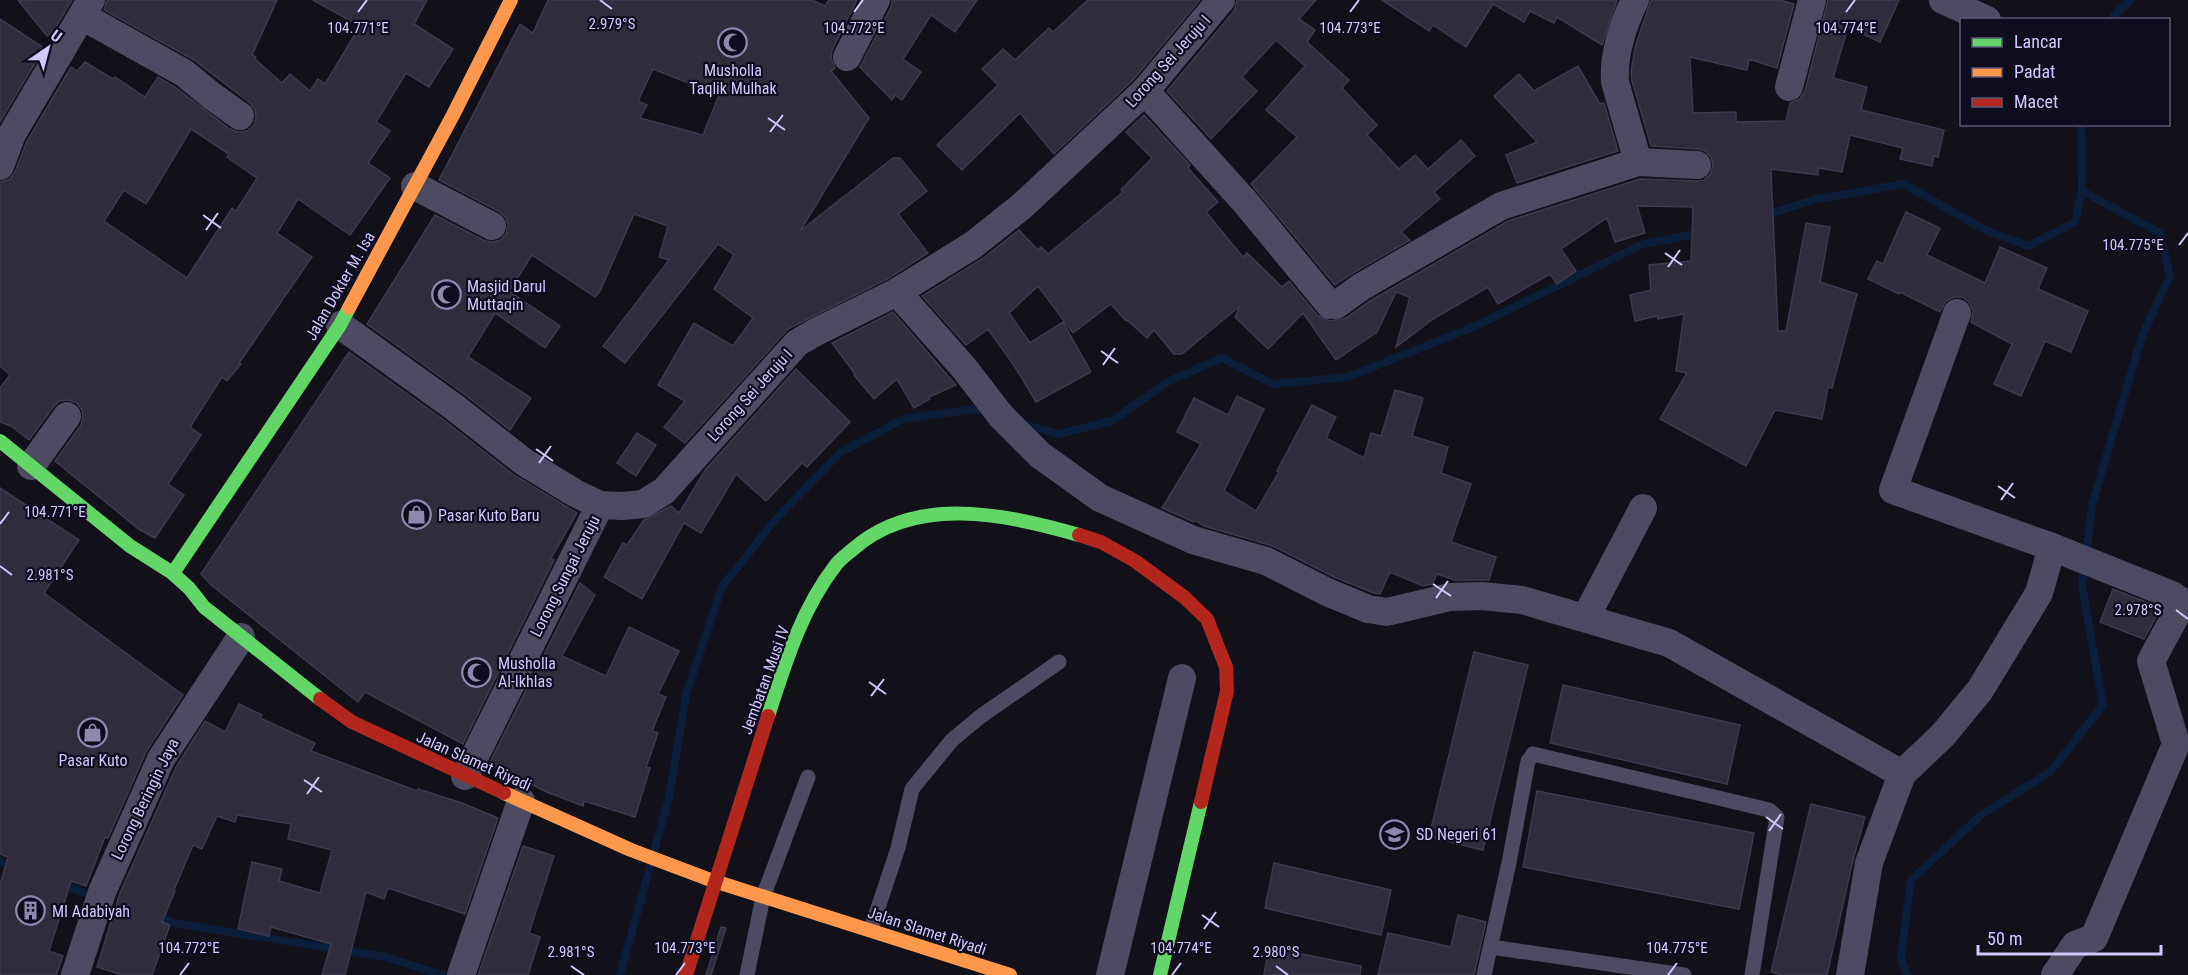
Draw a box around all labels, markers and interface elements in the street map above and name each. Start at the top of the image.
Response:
street label: Lorong Sei Jeruju I [1122,11,1214,111]
text: 2.979°S [589,15,636,33]
north arrow [18,18,78,78]
legend [1960,18,2170,126]
text: 104.771°E [327,19,389,37]
text: 104.772°E [823,19,885,37]
text: 104.773°E [1319,19,1381,37]
text: 104.774°E [1815,19,1877,37]
text: U [47,26,66,47]
mosque icon: Musholla Taqlik Mulhak [717,26,749,58]
text: Lancar [2014,31,2063,52]
place label: Musholla Taqlik Mulhak [689,61,778,98]
text: Padat [2014,61,2055,82]
text: Macet [2014,91,2058,112]
street label: Jalan Dokter M. Isa [301,228,379,344]
text: 104.775°E [2102,236,2164,254]
place label: Masjid Darul Muttaqin [467,277,546,314]
mosque icon: Masjid Darul Muttaqin [430,279,462,311]
street label: Lorong Sei Jeruju I [704,345,796,445]
shop icon: Pasar Kuto Baru [401,499,433,531]
text: 104.771°E [24,503,86,521]
place label: Pasar Kuto Baru [438,506,540,525]
street label: Lorong Sungai Jeruju [526,512,604,640]
text: 2.981°S [27,566,74,584]
text: 2.978°S [2115,601,2162,619]
street label: Jembatan Musi IV [737,623,793,737]
place label: Musholla Al-Ikhlas [498,654,556,691]
mosque icon: Musholla Al-Ikhlas [461,656,493,688]
shop icon: Pasar Kuto [77,716,109,748]
street label: Jalan Slamet Riyadi [414,727,534,795]
street label: Lorong Beringin Jaya [107,735,183,863]
place label: Pasar Kuto [59,751,127,770]
school or university icon: SD Negeri 61 [1379,818,1411,850]
place label: SD Negeri 61 [1416,825,1498,844]
building icon: MI Adabiyah [15,895,47,927]
place label: MI Adabiyah [52,902,130,921]
street label: Jalan Slamet Riyadi [865,903,989,959]
scale bar [1978,918,2161,956]
text: 50 m [1987,928,2022,949]
text: 104.772°E [158,939,220,957]
text: 104.773°E [654,939,716,957]
text: 104.774°E [1150,939,1212,957]
text: 104.775°E [1646,939,1708,957]
text: 2.981°S [548,943,595,961]
text: 2.980°S [1253,943,1300,961]

